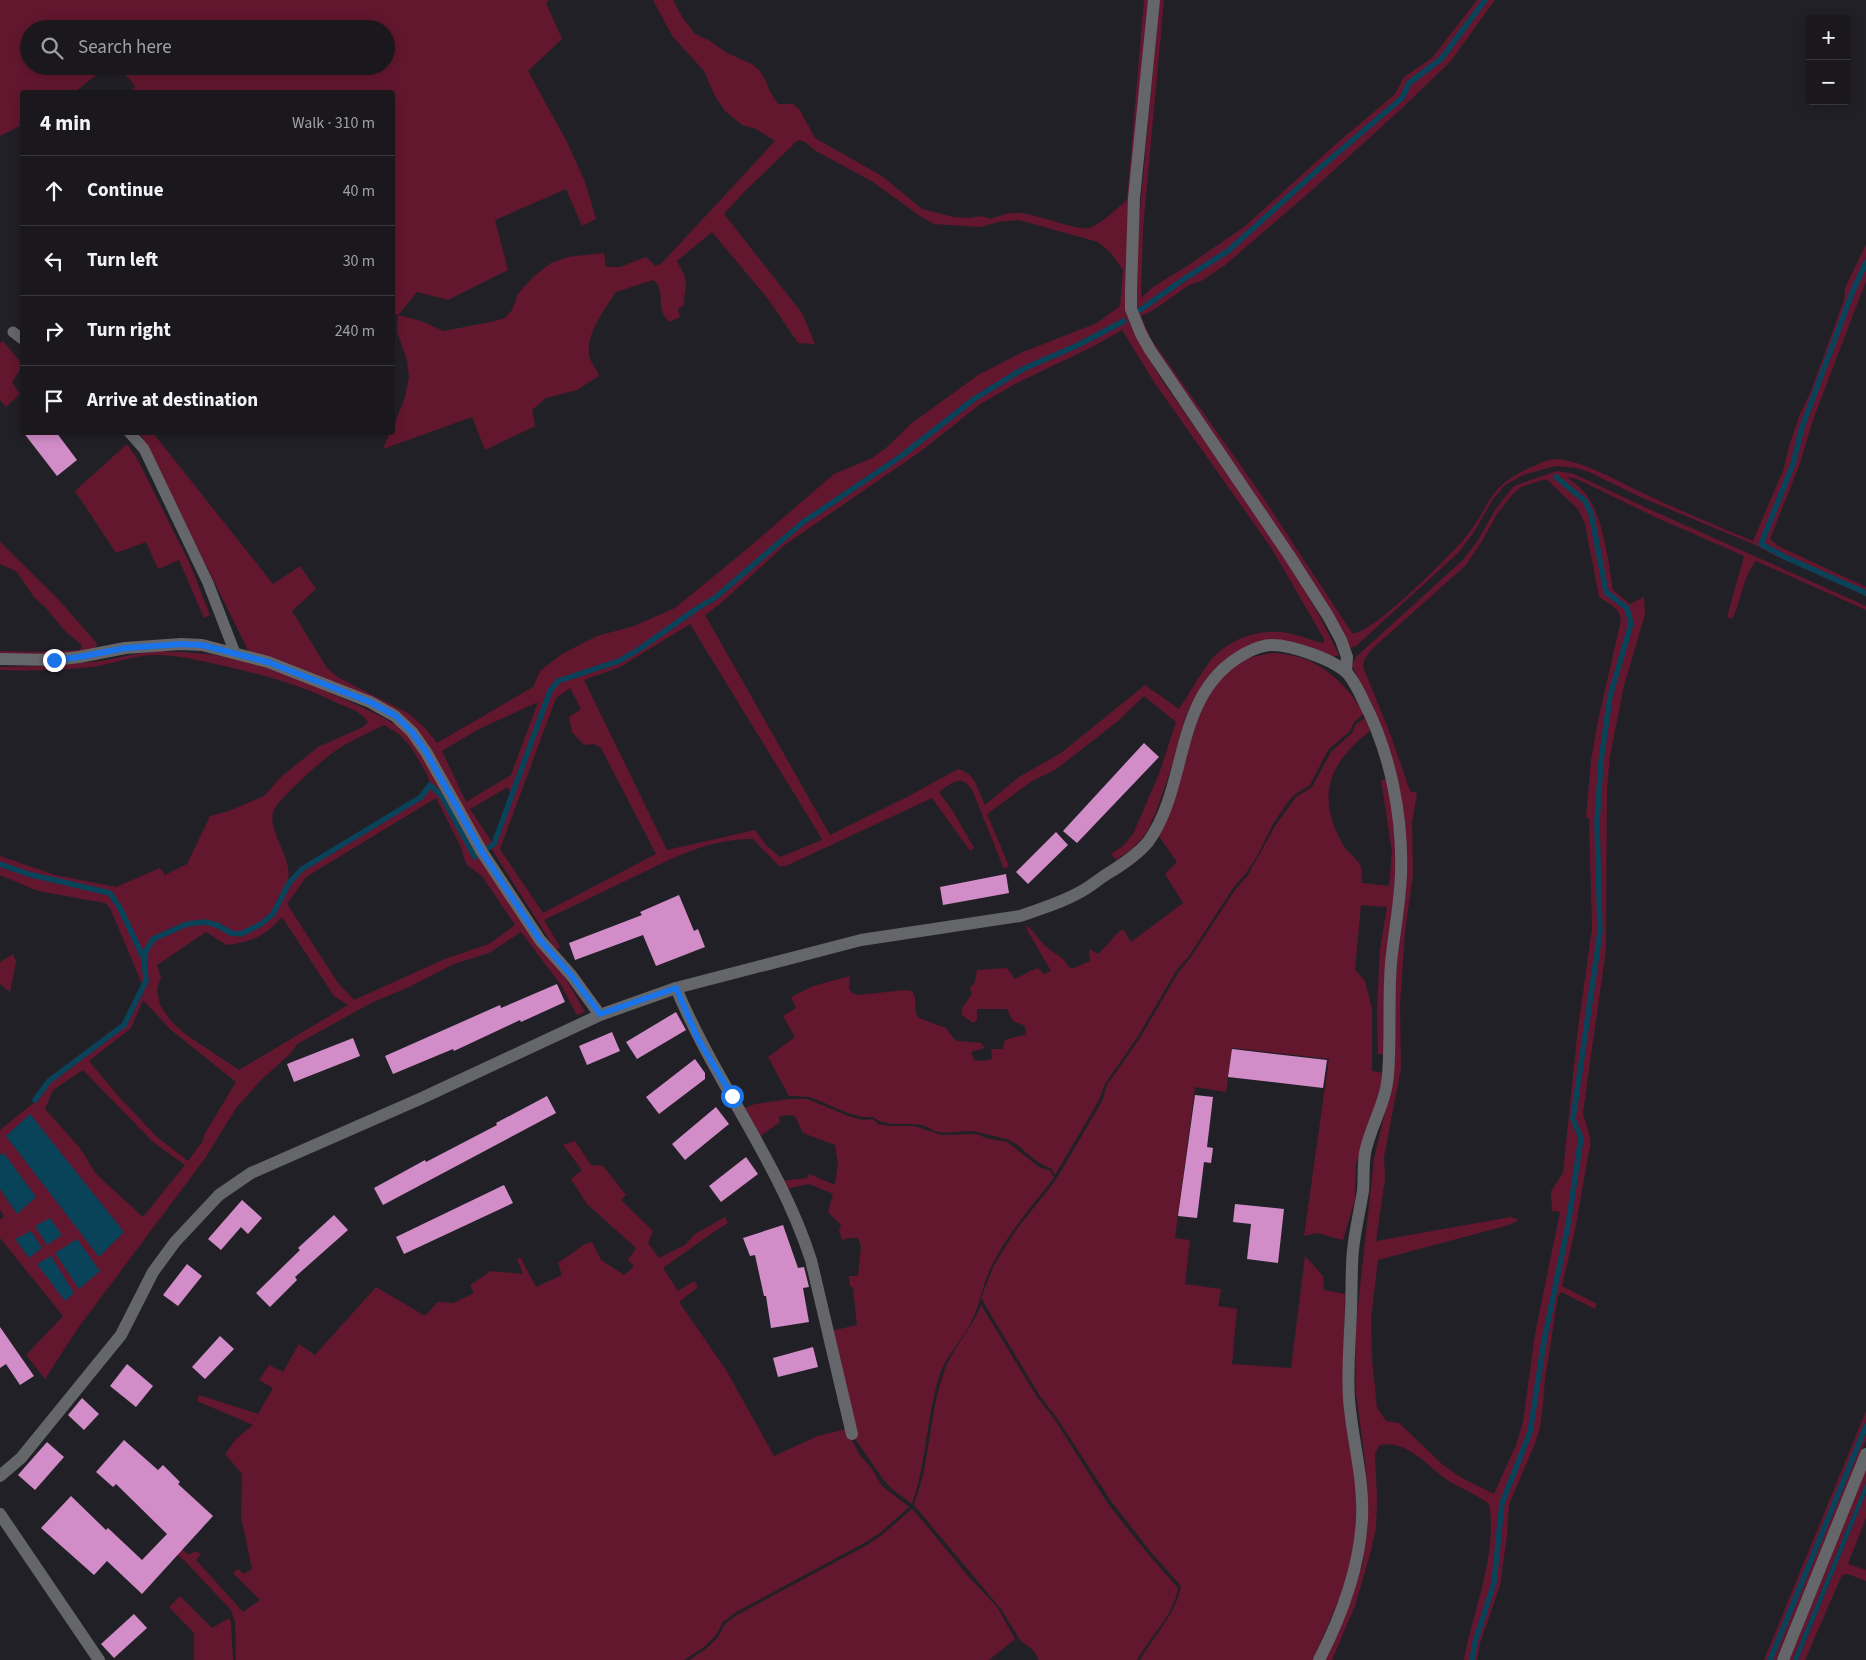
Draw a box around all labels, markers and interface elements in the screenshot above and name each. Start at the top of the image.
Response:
map controls [1806,15,1851,105]
button: + [1806,15,1851,60]
search box [20,20,395,75]
icon: search [38,34,66,62]
text: Search here [78,34,172,61]
button: − [1806,60,1851,105]
text: 4 min [40,108,91,138]
text: Walk · 310 m [292,112,375,134]
icon: ahead [40,177,68,205]
text: Continue [87,177,164,204]
text: 40 m [343,180,375,202]
icon: left [40,247,68,275]
text: Turn left [87,247,158,274]
text: 30 m [343,250,375,272]
icon: right [40,317,68,345]
text: Turn right [87,317,171,344]
text: 240 m [335,320,375,342]
icon: arrive [40,387,68,415]
text: Arrive at destination [87,387,258,414]
route end [43,649,66,672]
route start [721,1085,744,1108]

